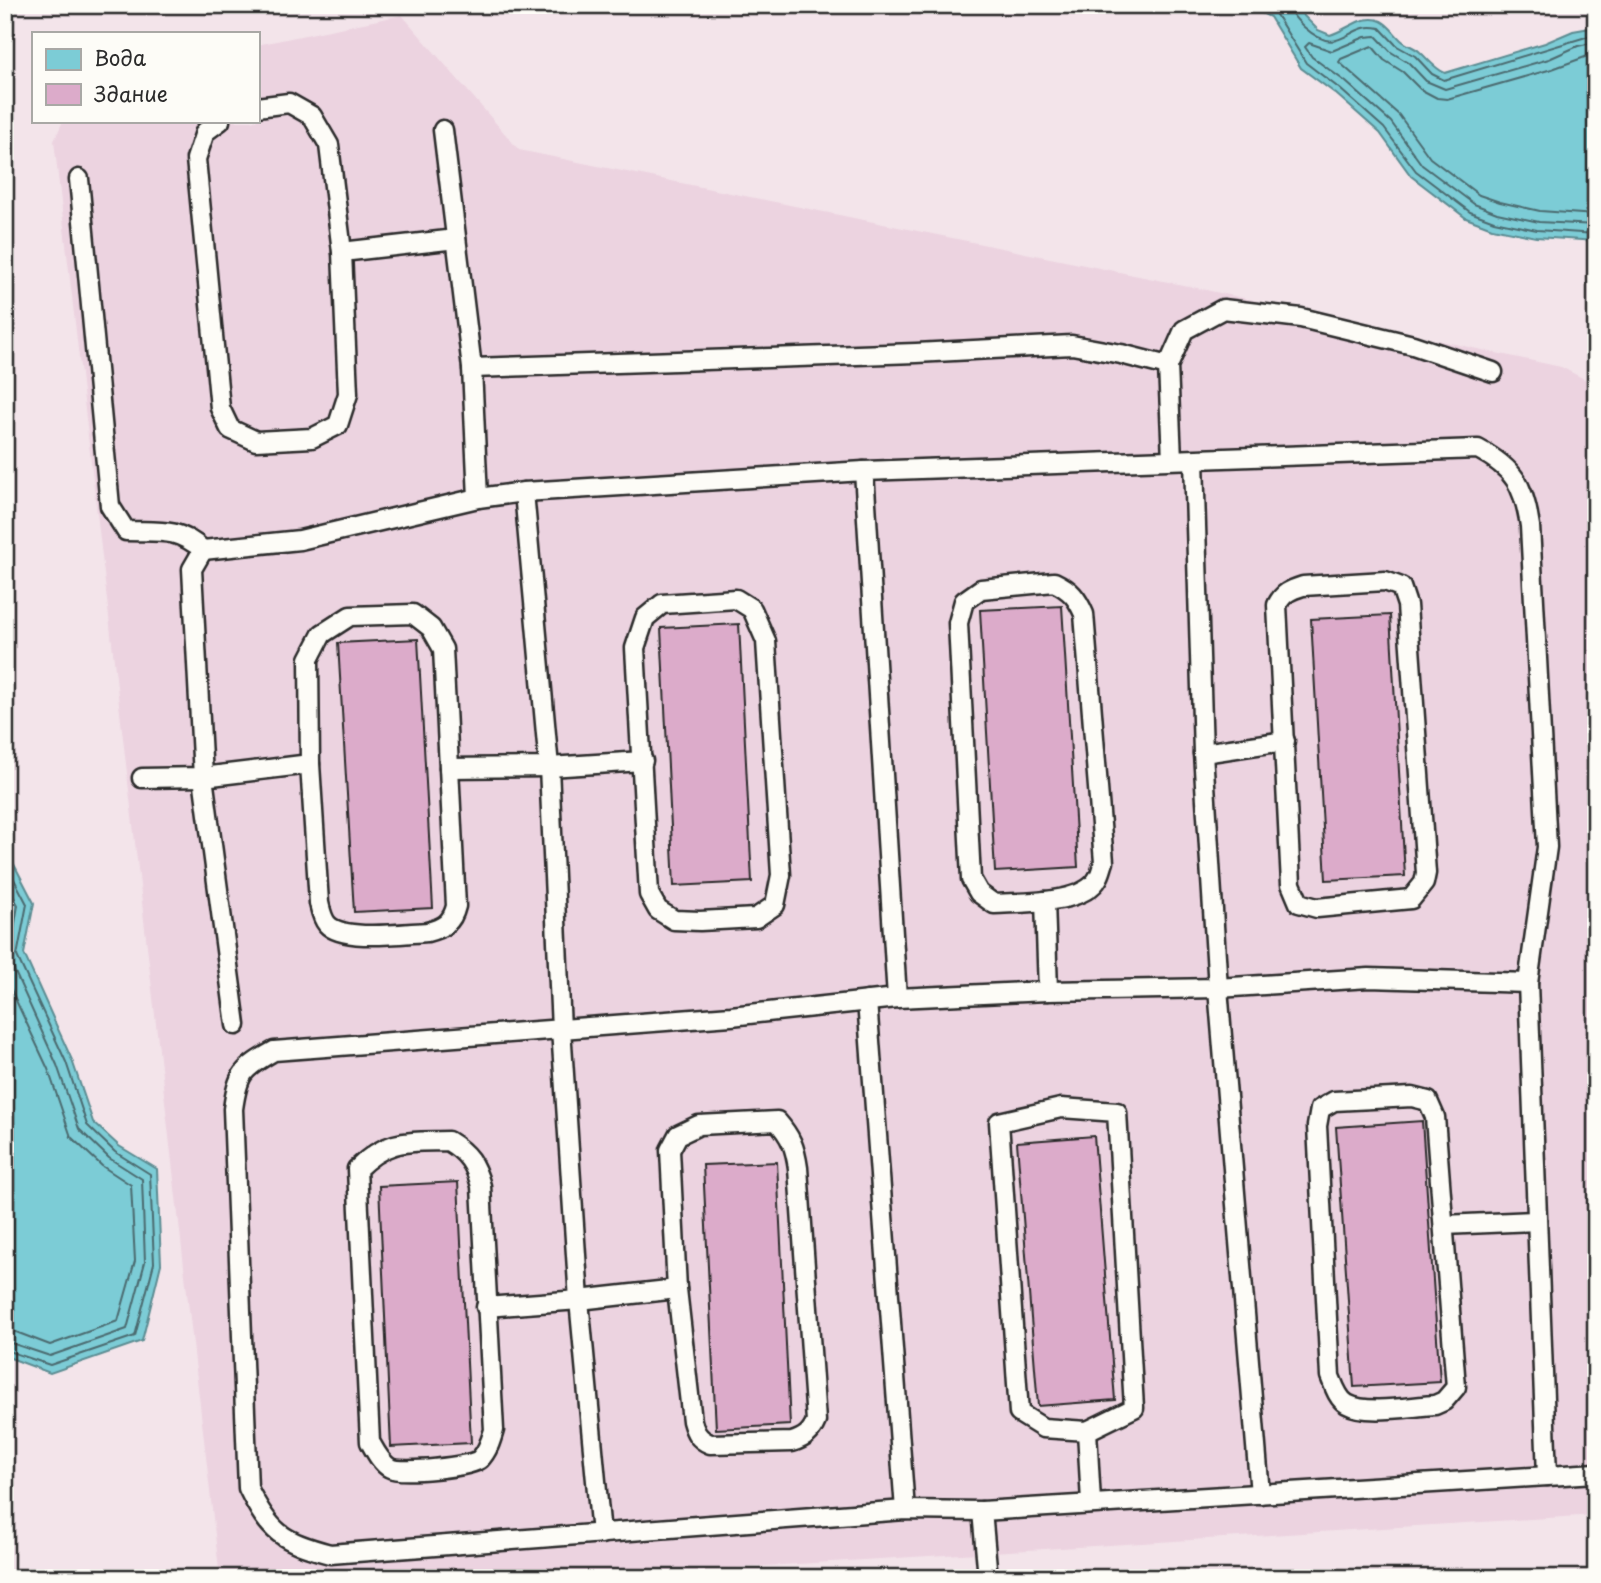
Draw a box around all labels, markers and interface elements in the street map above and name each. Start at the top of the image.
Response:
legend [32,32,259,122]
text: Вода [94,41,146,73]
text: Здание [94,77,168,109]

